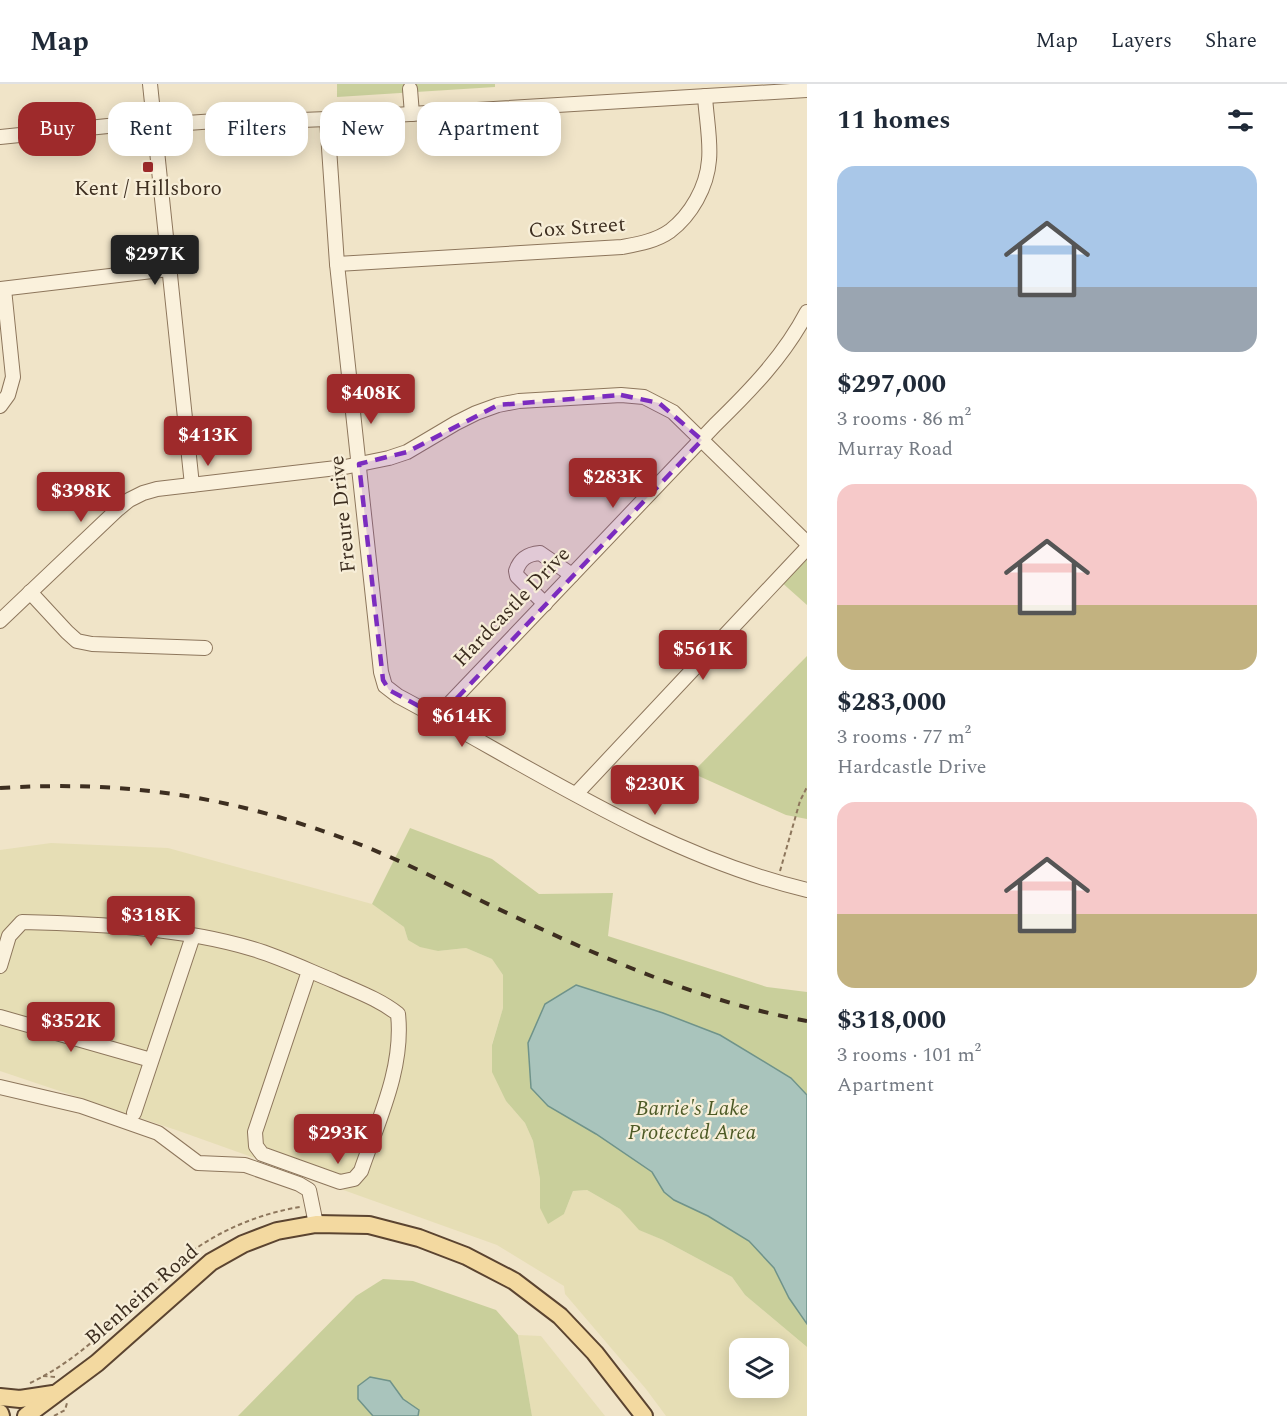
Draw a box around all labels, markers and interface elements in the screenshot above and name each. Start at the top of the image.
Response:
text: Map [30,20,89,63]
text: Map [1036,25,1078,57]
text: Layers [1111,25,1172,57]
text: Share [1205,25,1257,57]
text: 11 homes [837,100,951,140]
chip: Buy [18,102,96,156]
chip: Rent [108,102,193,156]
chip: Filters [205,102,308,156]
chip: New [320,102,405,156]
chip: Apartment [417,102,561,156]
icon: filters [1224,104,1257,137]
marker: Kent / Hillsboro [141,160,155,174]
place label: Kent / Hillsboro [74,173,222,205]
icon: home [993,205,1101,313]
street label: Cox Street [527,209,627,247]
pin: $297K [113,235,197,286]
text: $297K [125,239,185,269]
text: $297,000 [837,364,946,404]
pin: $408K [329,374,413,425]
text: $408K [341,378,401,408]
text: 3 rooms · 86 m² [837,404,971,434]
pin: $413K [166,416,250,467]
text: $413K [178,420,238,450]
text: Murray Road [837,434,953,464]
street label: Freure Drive [321,454,365,574]
pin: $283K [571,458,655,509]
text: $283K [583,462,643,492]
pin: $398K [39,472,123,523]
text: $398K [51,476,111,506]
icon: home [993,523,1101,631]
street label: Hardcastle Drive [446,539,578,675]
pin: $561K [661,630,745,681]
text: $561K [673,634,733,664]
text: $283,000 [837,682,946,722]
pin: $614K [420,697,504,748]
text: $614K [432,701,492,731]
text: 3 rooms · 77 m² [837,722,971,752]
text: Hardcastle Drive [837,752,987,782]
pin: $230K [613,765,697,816]
text: $230K [625,769,685,799]
icon: home [993,841,1101,949]
pin: $318K [109,896,193,947]
text: $318K [121,900,181,930]
text: $318,000 [837,1000,946,1040]
pin: $352K [29,1002,113,1053]
text: $352K [41,1006,101,1036]
text: 3 rooms · 101 m² [837,1040,981,1070]
text: Apartment [837,1070,934,1100]
park label: Barrie's Lake Protected Area [628,1093,756,1149]
pin: $293K [296,1114,380,1165]
text: $293K [308,1118,368,1148]
street label: Blenheim Road [78,1236,206,1354]
map controls [729,1338,789,1398]
button: layers [729,1338,789,1398]

